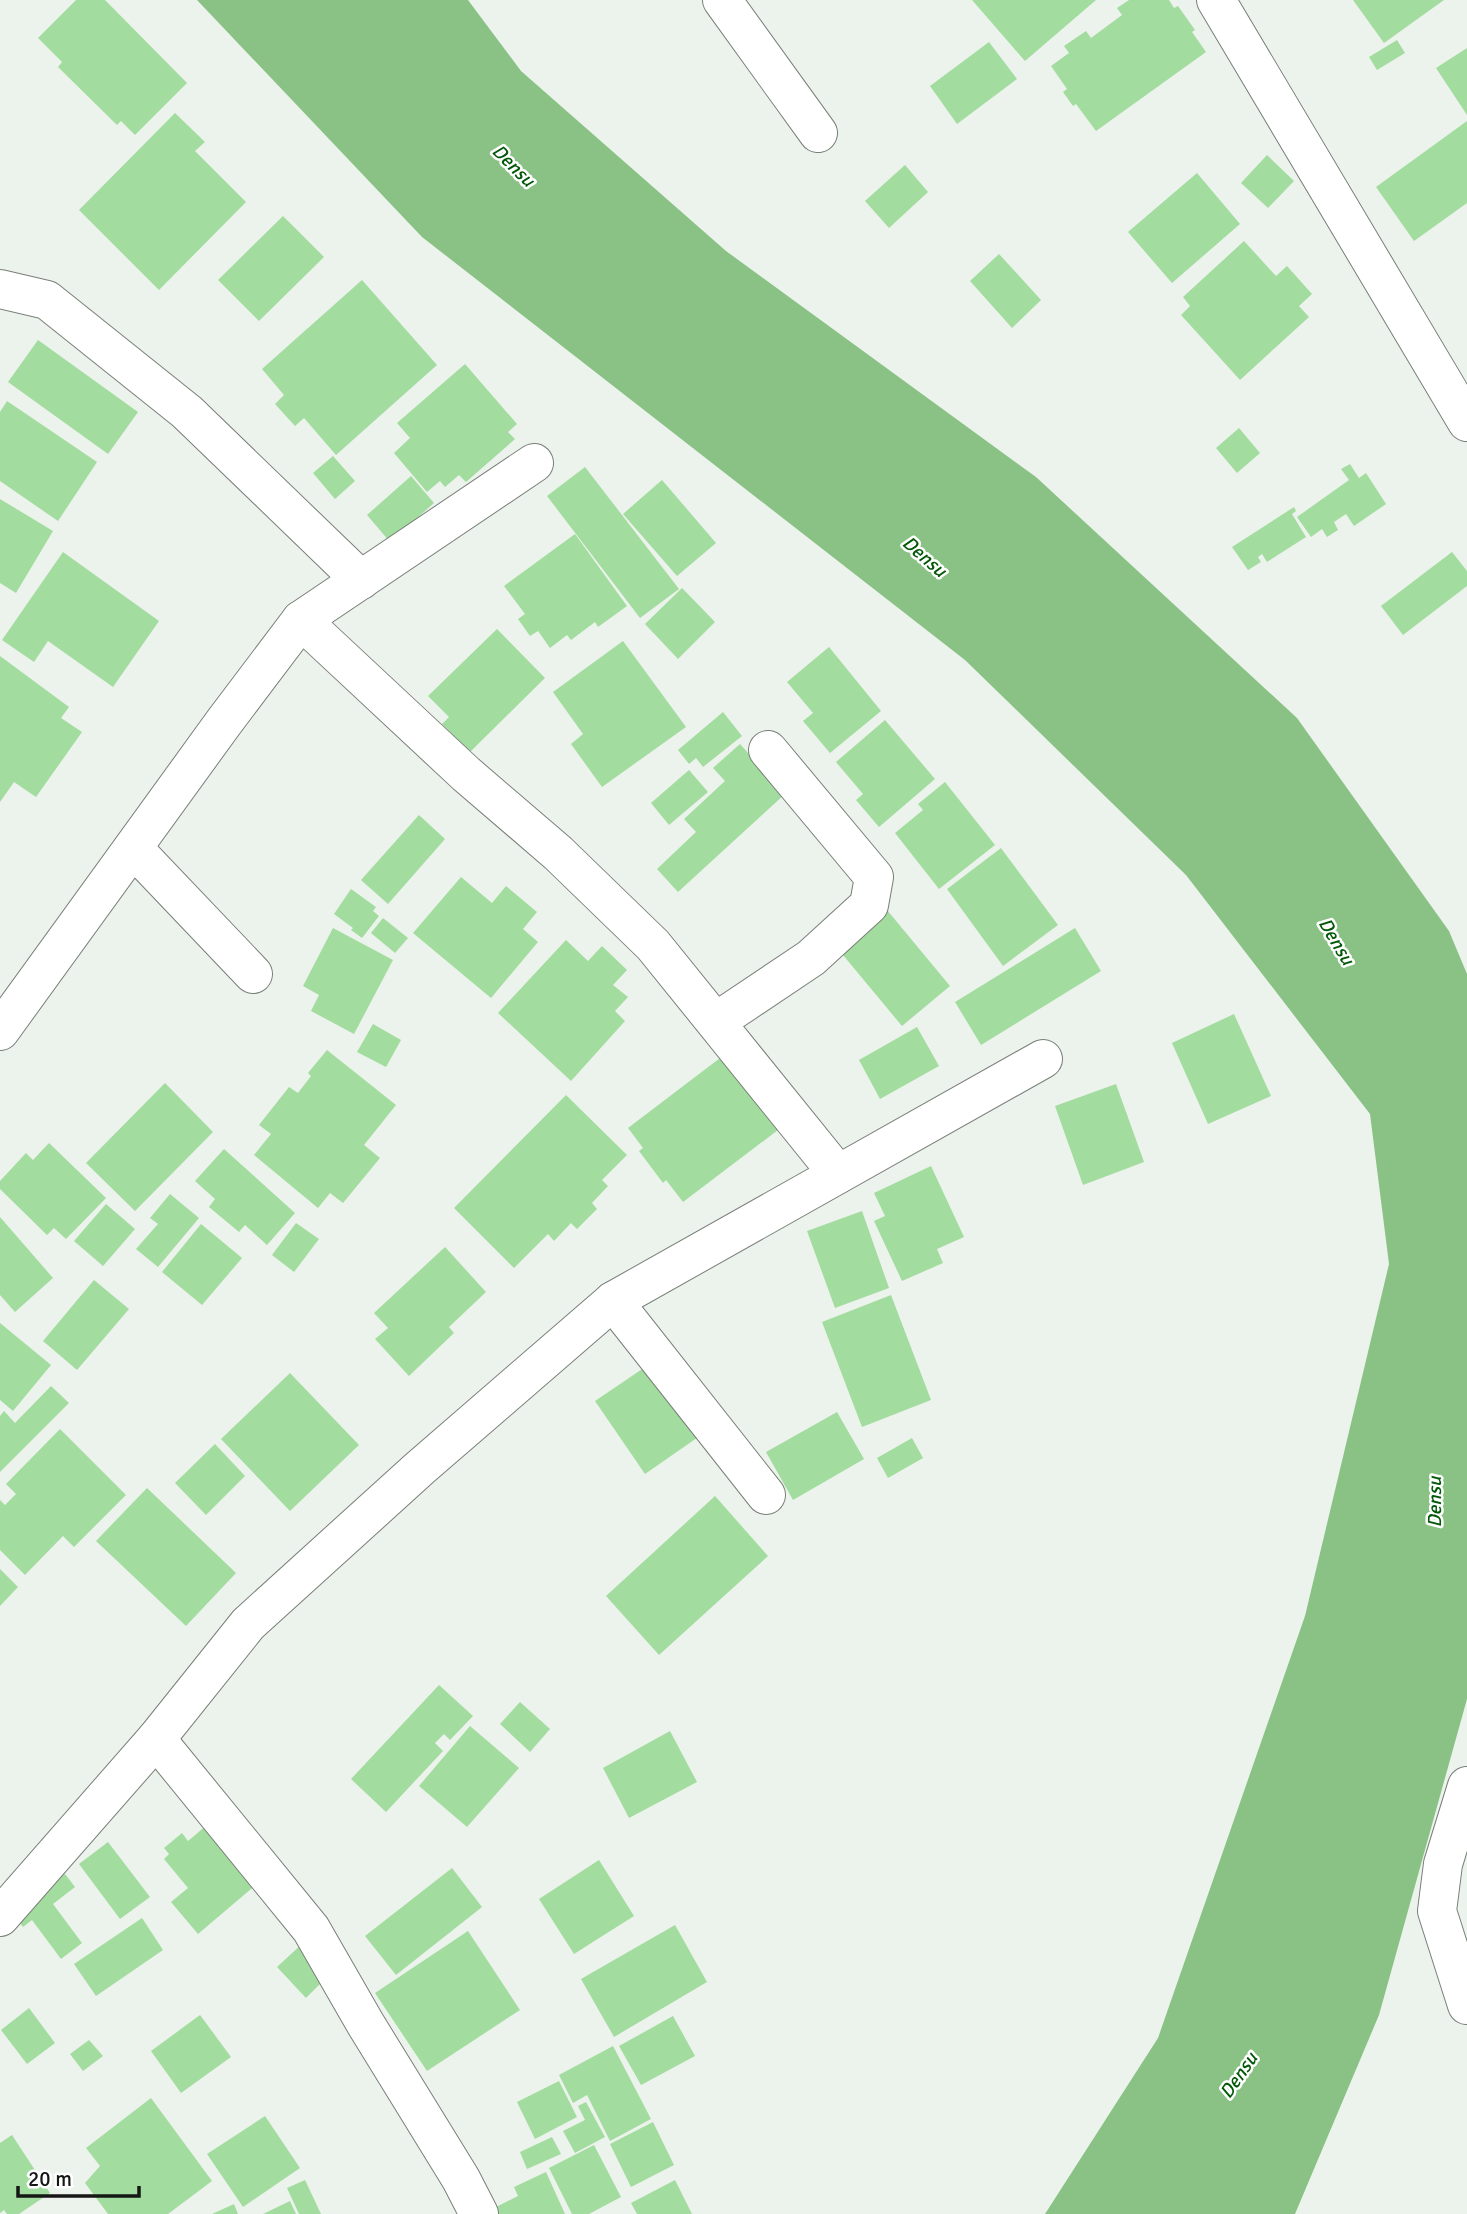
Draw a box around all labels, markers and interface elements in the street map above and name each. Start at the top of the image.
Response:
water label: Densu [487,139,541,193]
water label: Densu [897,531,953,584]
water label: Densu [1313,914,1360,971]
water label: Densu [1423,1475,1447,1527]
water label: Densu [1214,2047,1264,2103]
scale bar [18,2154,138,2198]
text: 20 m [28,2166,72,2192]

